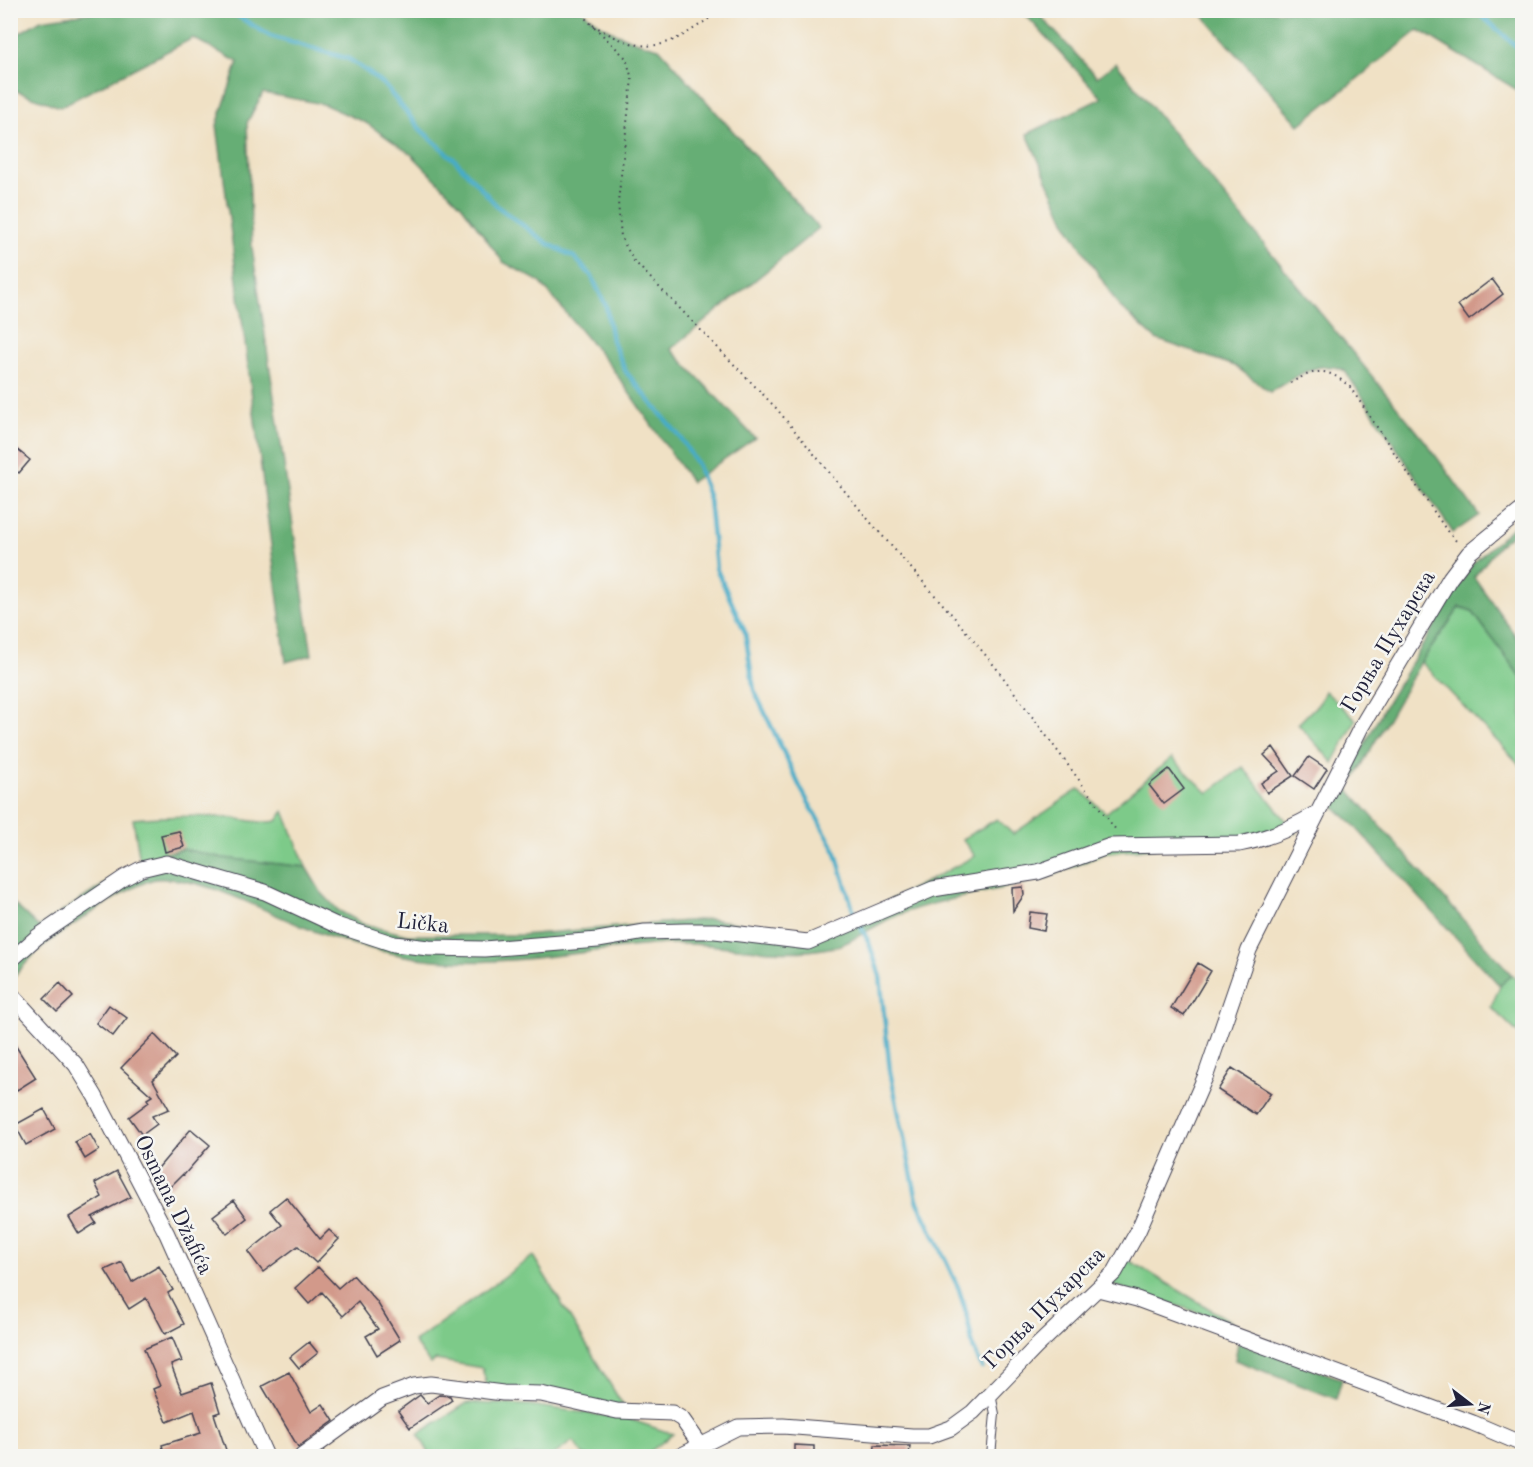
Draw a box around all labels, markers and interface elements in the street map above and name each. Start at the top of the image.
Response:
street label: Горња Пухарска [1338,567,1440,717]
street label: Lička [395,910,450,938]
street label: Osmana Džafića [130,1132,216,1278]
street label: Горња Пухарска [979,1243,1110,1373]
north arrow [1440,1374,1500,1434]
text: N [1473,1400,1492,1417]

